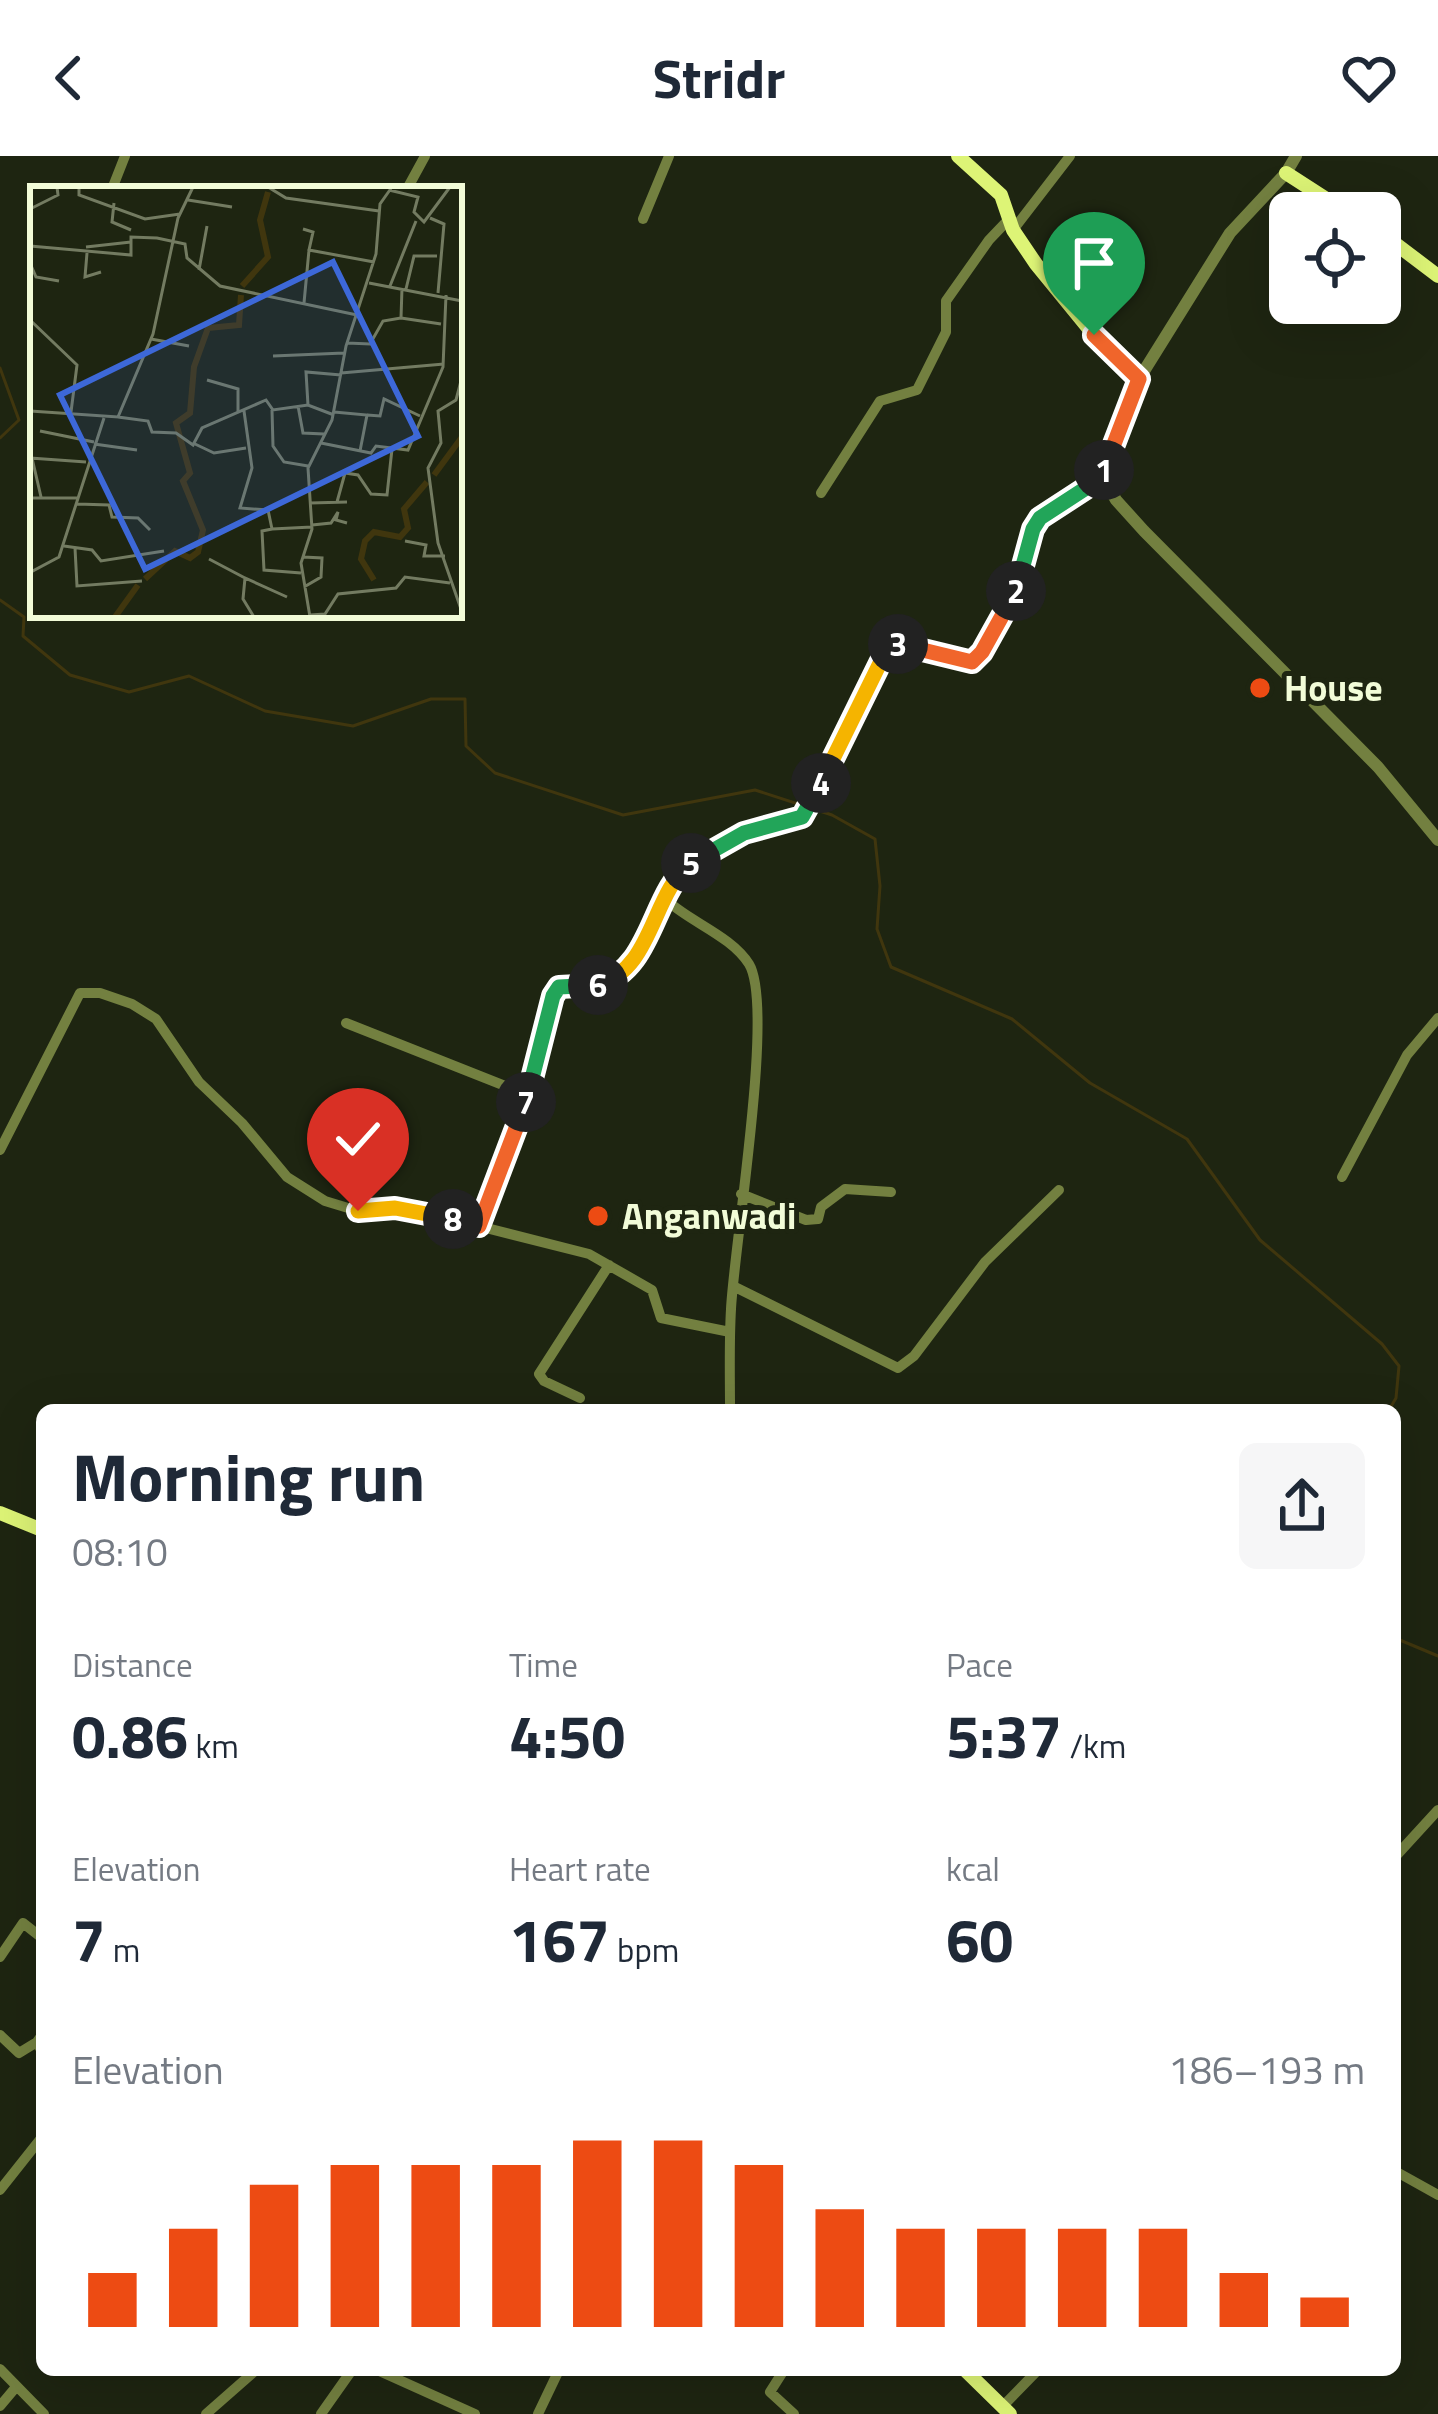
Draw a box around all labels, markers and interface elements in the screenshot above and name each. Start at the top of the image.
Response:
text: Stridr [653,37,785,119]
icon: back [36,45,102,111]
icon: heart [1336,45,1402,111]
inset map [30,186,462,618]
map controls [1269,192,1401,324]
button: locate [1269,192,1401,324]
pin [1043,212,1145,335]
icon: arrive [1061,230,1127,296]
pin: 1 [1074,440,1134,500]
text: 1 [1095,445,1113,495]
pin: 2 [986,561,1046,621]
text: 2 [1007,566,1025,616]
pin: 3 [868,614,928,674]
text: 3 [889,619,907,669]
place label: House [1284,660,1383,715]
marker: House [1247,675,1273,701]
pin: 4 [791,753,851,813]
text: 4 [812,758,830,808]
pin: 5 [661,833,721,893]
text: 5 [682,838,700,888]
pin: 6 [568,955,628,1015]
text: 6 [589,960,607,1010]
pin: 7 [496,1072,556,1132]
text: 7 [517,1077,535,1127]
pin [307,1088,409,1211]
icon: check [325,1106,391,1172]
place label: Anganwadi [622,1188,796,1243]
pin: 8 [423,1189,483,1249]
text: 8 [444,1194,462,1244]
marker: Anganwadi [585,1203,611,1229]
text: Morning run [72,1426,425,1527]
button: share [1239,1443,1365,1569]
text: 08:10 [72,1522,168,1581]
text: Distance [72,1640,193,1690]
text: Time [509,1640,578,1690]
text: Pace [946,1640,1013,1690]
text: 0.86 [72,1690,188,1781]
text: 4:50 [509,1690,625,1781]
text: 5:37 [946,1690,1062,1781]
text: km [188,1721,239,1771]
text: /km [1062,1721,1126,1771]
text: Elevation [72,1844,200,1894]
text: Heart rate [509,1844,651,1894]
text: kcal [946,1844,1000,1894]
text: 7 [72,1894,106,1985]
text: 167 [509,1894,610,1985]
text: 60 [946,1894,1013,1985]
text: m [106,1925,140,1975]
text: bpm [610,1925,679,1975]
text: Elevation [72,2040,224,2099]
text: 186–193 m [1168,2040,1365,2099]

